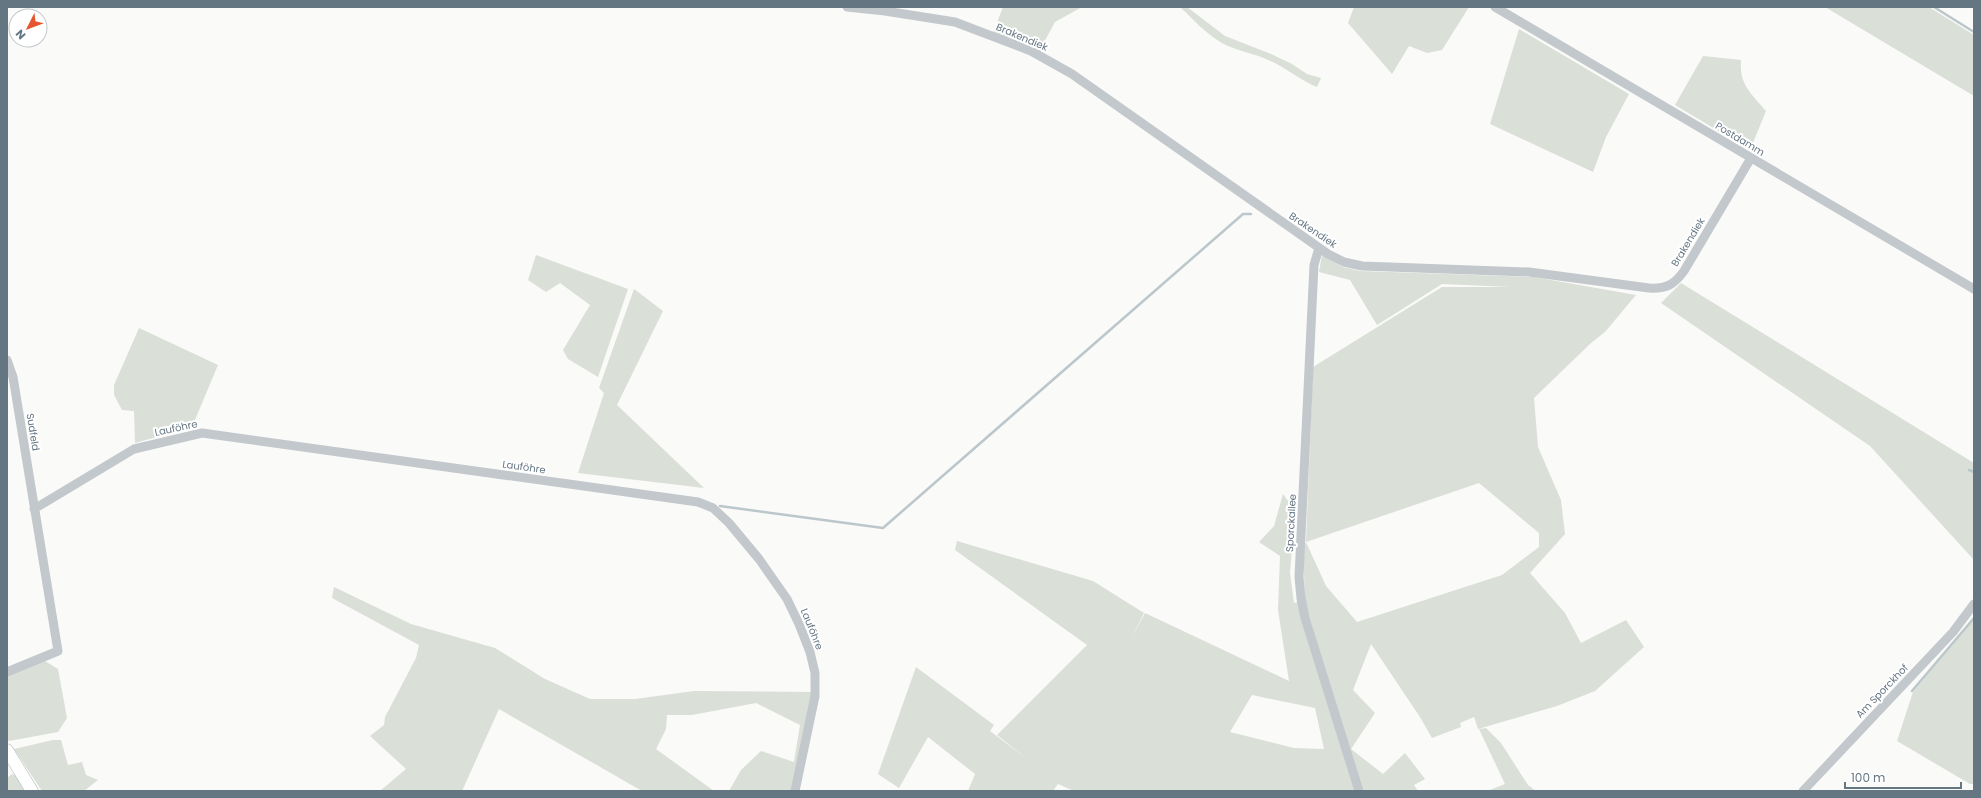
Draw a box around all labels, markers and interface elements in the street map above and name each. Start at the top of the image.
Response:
north arrow [8,8,48,48]
street label: Brakendiek [994,19,1051,55]
text: N [12,26,29,43]
street label: Postdamm [1712,118,1768,160]
street label: Brakendiek [1286,208,1341,252]
street label: Brakendiek [1667,214,1709,269]
street label: Sudfeld [23,412,43,452]
street label: Lauföhre [153,416,199,440]
street label: Lauföhre [501,457,547,477]
street label: Sporckallee [1282,494,1300,552]
street label: Lauföhre [797,606,827,652]
street label: Am Sporckhof [1852,661,1912,721]
scale bar [1845,764,1961,790]
text: 100 m [1851,769,1885,786]

